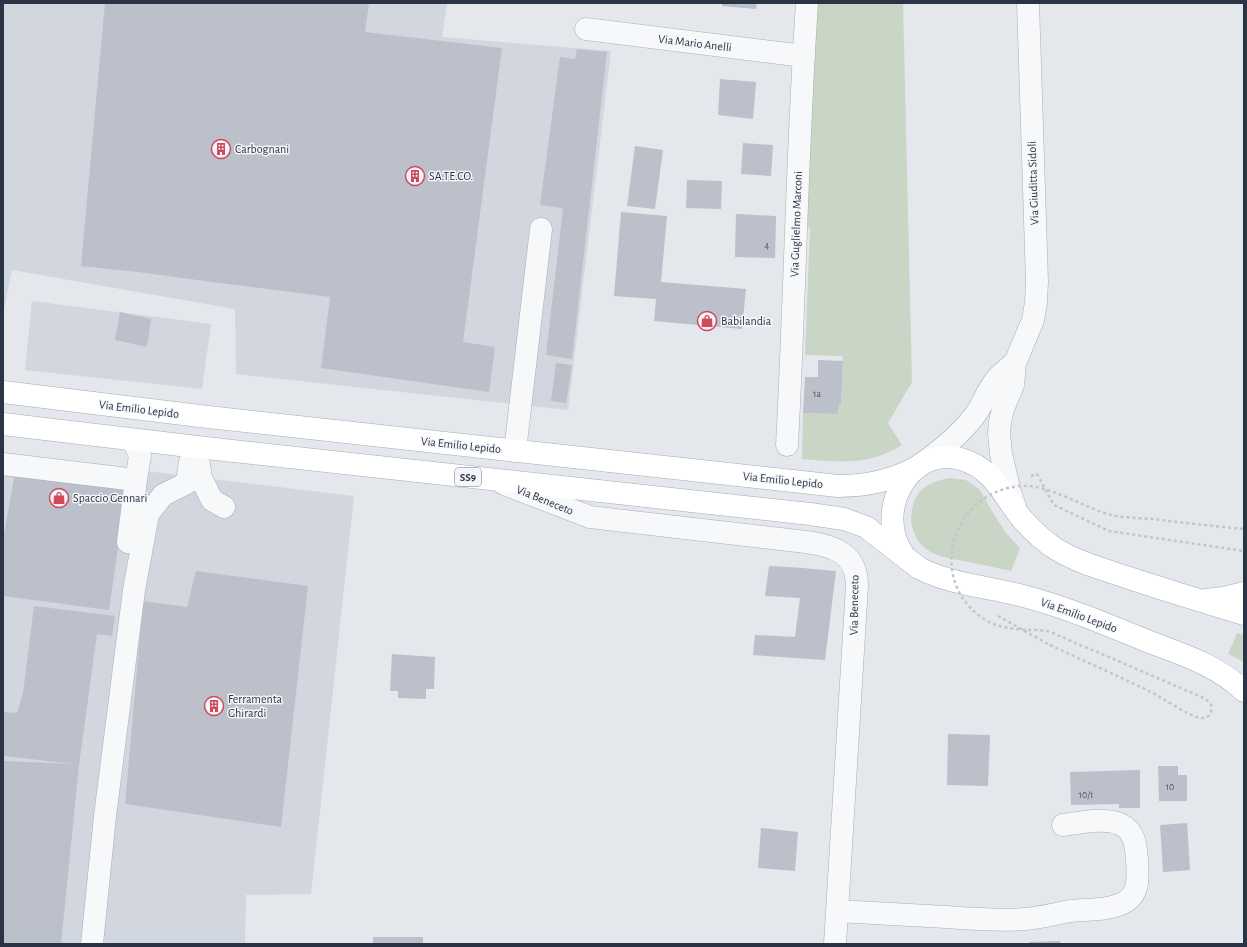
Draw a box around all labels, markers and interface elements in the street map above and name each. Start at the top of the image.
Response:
street label: Via Mario Anelli [658,33,732,53]
building icon: Carbognani [210,138,232,160]
street label: Via Giuditta Sidoli [1026,141,1040,225]
place label: Carbognani [235,143,289,155]
building icon: SA.TE.CO. [404,165,426,187]
place label: SA.TE.CO. [429,170,473,182]
street label: Via Guglielmo Marconi [788,171,804,277]
house number: 4 [765,241,770,251]
shop icon: Babilandia [696,310,718,332]
place label: Babilandia [721,315,772,327]
house number: 1a [813,389,821,399]
street label: Via Emilio Lepido [98,398,180,420]
street label: Via Emilio Lepido [420,435,502,455]
road number: SS9 [455,468,481,486]
street label: Via Emilio Lepido [742,470,824,490]
street label: Via Beneceto [515,483,575,517]
shop icon: Spaccio Gennari [48,487,70,509]
place label: Spaccio Gennari [73,492,147,504]
street label: Via Beneceto [847,575,861,635]
street label: Via Emilio Lepido [1039,596,1119,634]
place label: Ferramenta Ghirardi [228,693,283,719]
building icon: Ferramenta Ghirardi [203,695,225,717]
house number: 10 [1166,782,1174,792]
house number: 10/1 [1078,790,1094,800]

